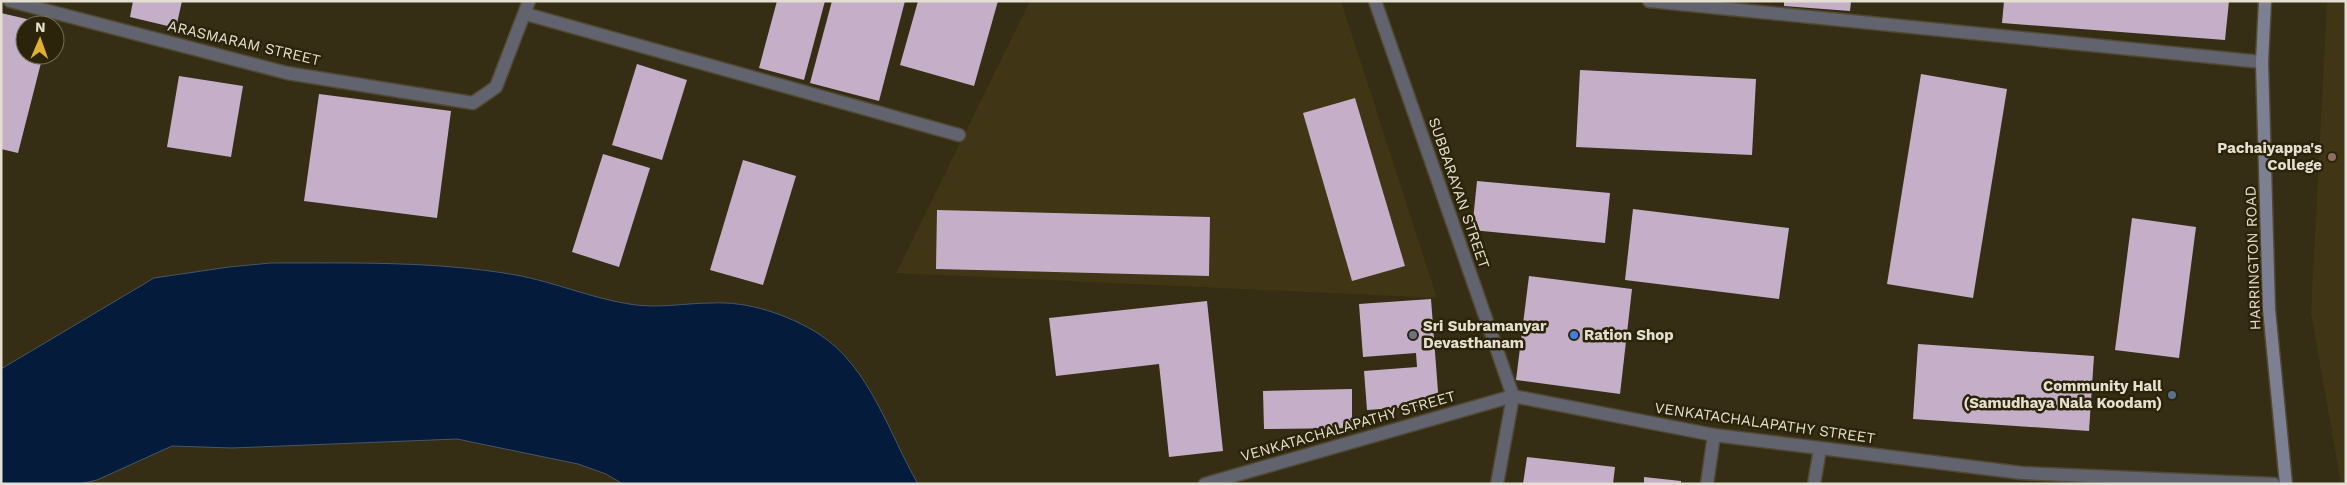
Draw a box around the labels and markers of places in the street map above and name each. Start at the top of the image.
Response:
place label: Pachaiyappa's College [2217,139,2322,174]
marker: Pachaiyappa's College [2326,151,2338,163]
place label: Sri Subramanyar Devasthanam [1423,317,1547,352]
place label: Ration Shop [1584,326,1674,344]
marker: Sri Subramanyar Devasthanam [1407,329,1419,341]
marker: Ration Shop [1568,329,1580,341]
place label: Community Hall (Samudhaya Nala Koodam) [1964,377,2162,412]
marker: Community Hall (Samudhaya Nala Koodam) [2166,389,2178,401]

